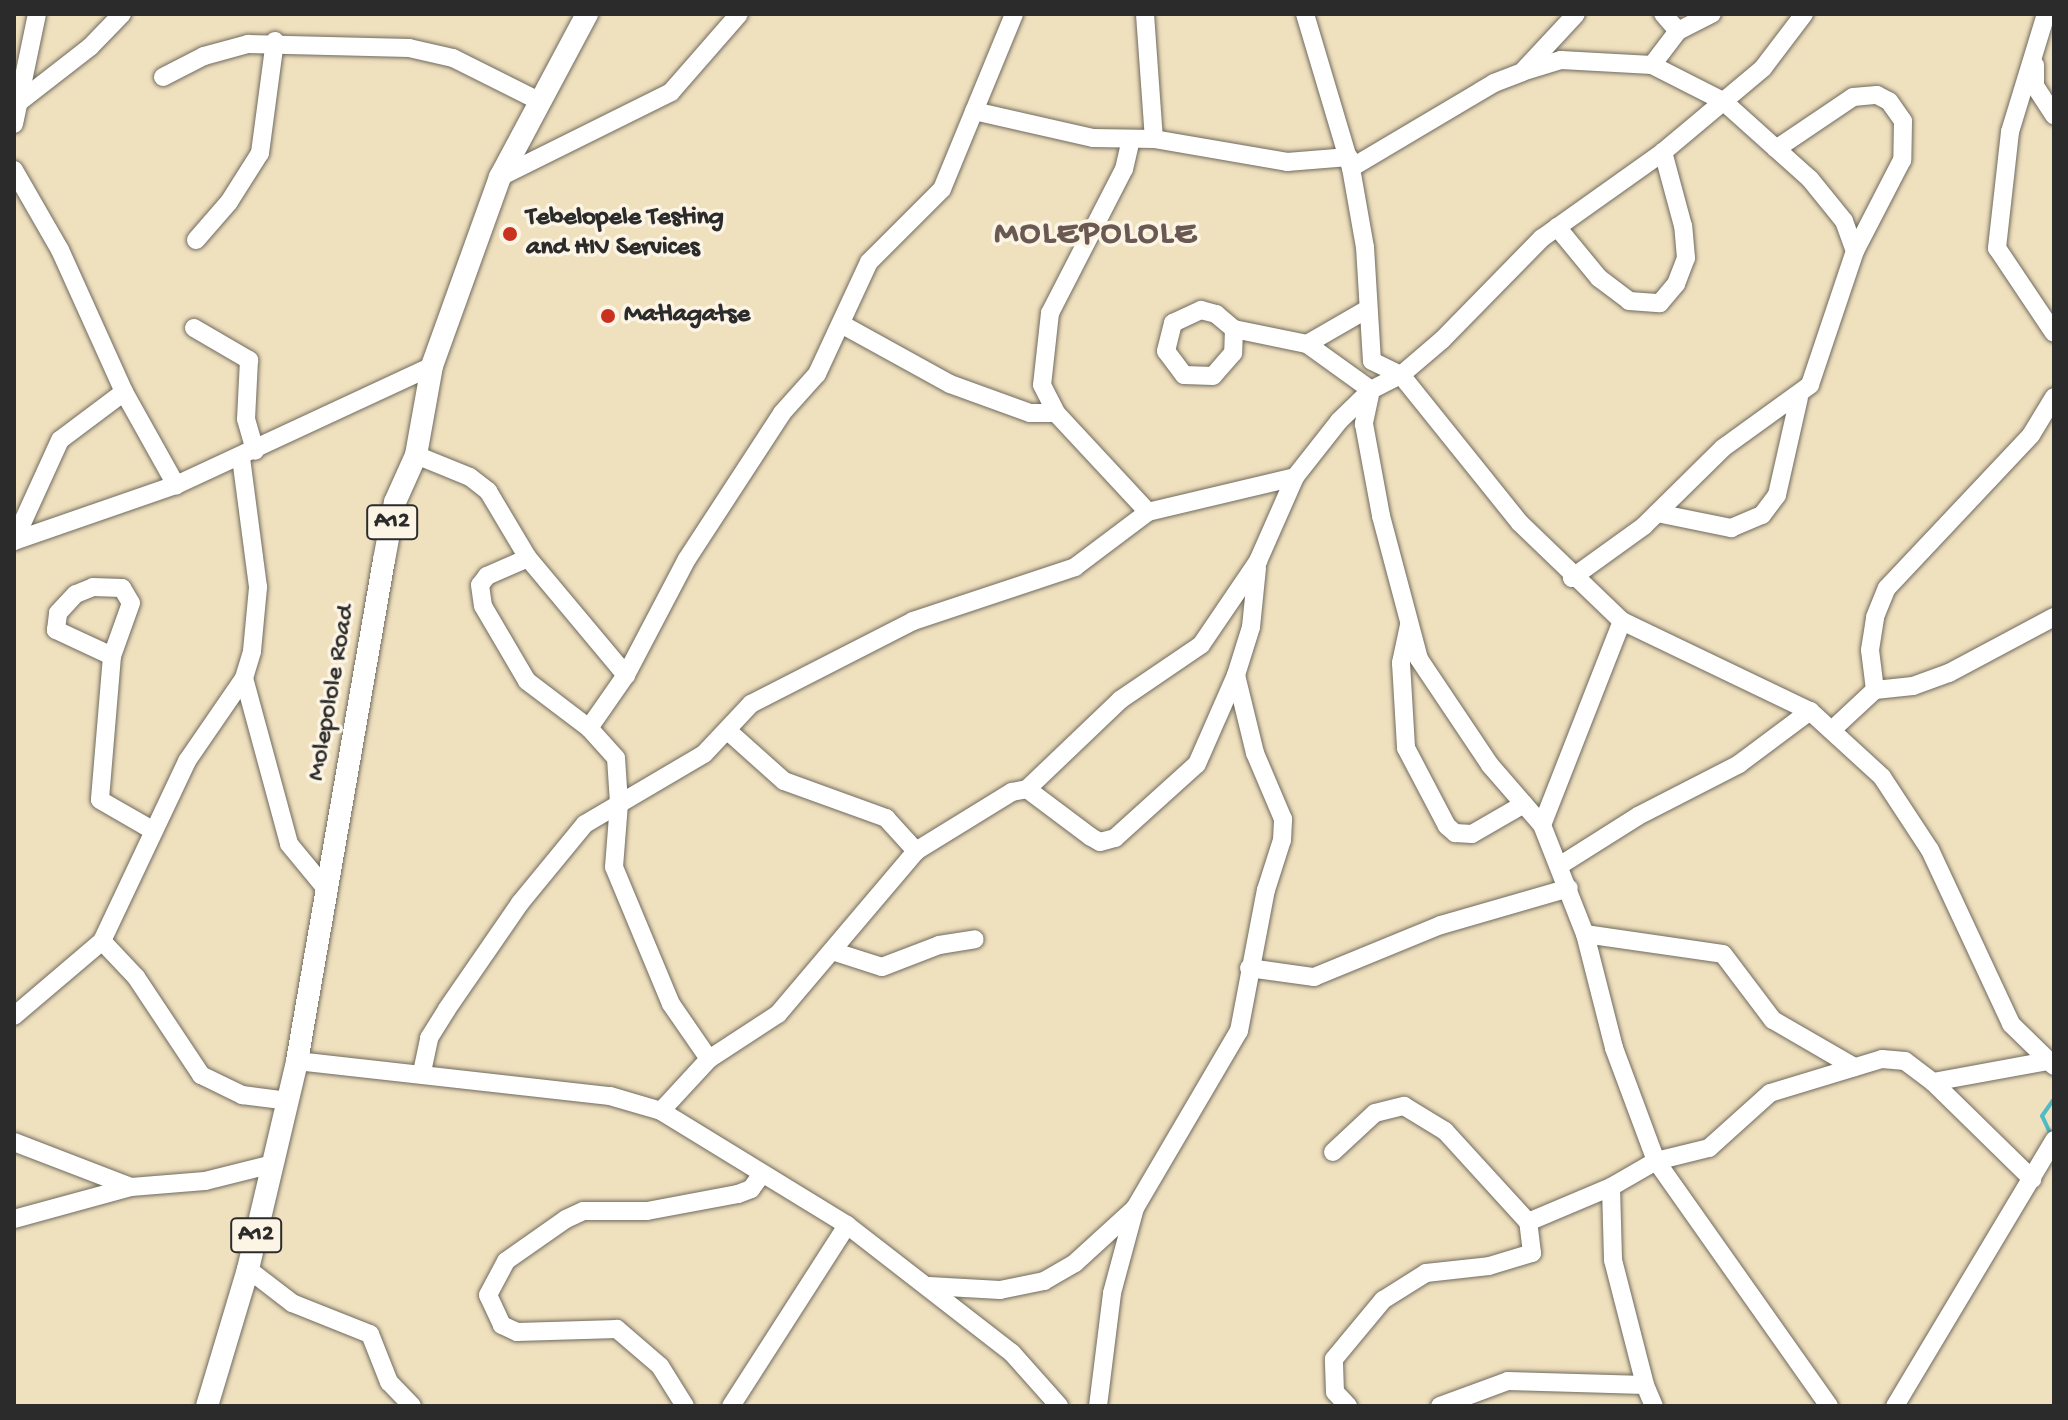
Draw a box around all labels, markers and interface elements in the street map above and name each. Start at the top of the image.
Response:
place label: Tebelopele Testing and HIV Services [526,203,724,264]
district label: MOLEPOLOLE [994,216,1198,256]
marker: Tebelopele Testing and HIV Services [501,225,519,243]
place label: Matlagatse [624,300,750,332]
marker: Matlagatse [599,307,617,325]
road number: A12 [366,502,418,542]
street label: Molepolole Road [302,603,364,783]
road number: A12 [230,1215,282,1255]

